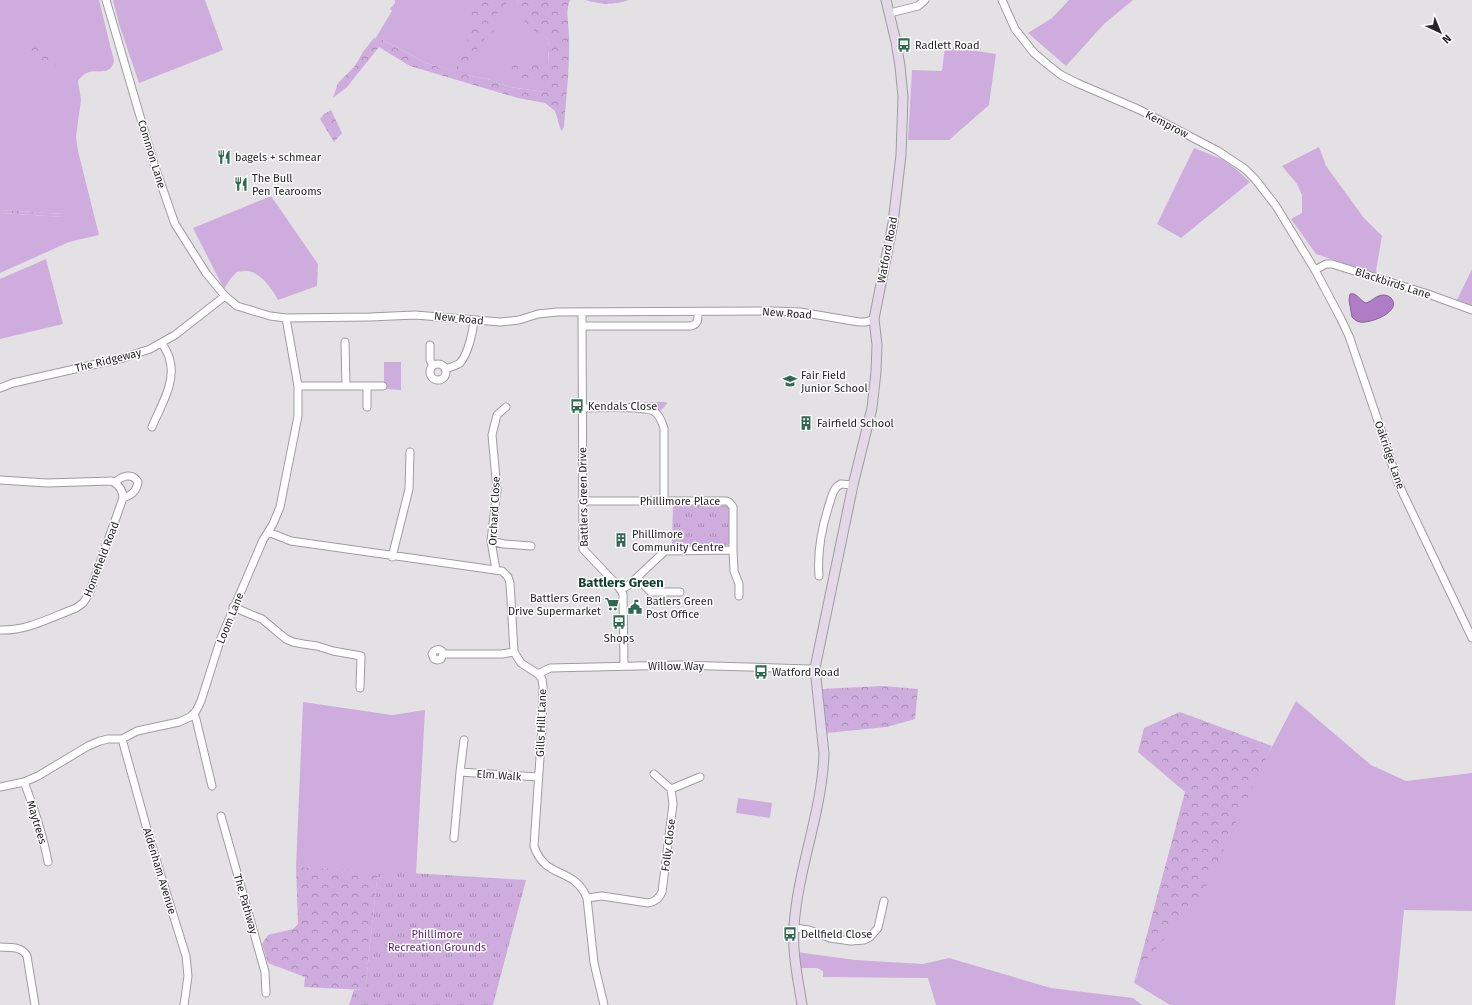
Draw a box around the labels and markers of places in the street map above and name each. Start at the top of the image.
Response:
bus stop icon: Radlett Road [896,37,912,53]
place label: Radlett Road [915,39,980,52]
restaurant icon: bagels + schmear [216,149,232,165]
place label: bagels + schmear [235,151,322,164]
place label: The Bull Pen Tearooms [252,172,322,198]
restaurant icon: The Bull Pen Tearooms [233,176,249,192]
place label: Fair Field Junior School [801,369,868,395]
school or university icon: Fair Field Junior School [782,373,798,389]
bus stop icon: Kendals Close [569,398,585,414]
place label: Kendals Close [588,400,657,413]
building icon: Fairfield School [798,415,814,431]
place label: Fairfield School [817,417,894,430]
place label: Phillimore Community Centre [632,528,724,554]
building icon: Phillimore Community Centre [613,532,629,548]
place label: Battlers Green Drive Supermarket [508,592,601,618]
place label: Batlers Green Post Office [646,595,713,621]
supermarket icon: Battlers Green Drive Supermarket [604,596,620,612]
public building icon: Batlers Green Post Office [627,599,643,615]
bus stop icon: Shops [611,614,627,630]
place label: Shops [604,632,634,645]
bus stop icon: Watford Road [753,664,769,680]
place label: Watford Road [772,666,840,679]
bus stop icon: Dellfield Close [782,926,798,942]
place label: Dellfield Close [801,928,872,941]

